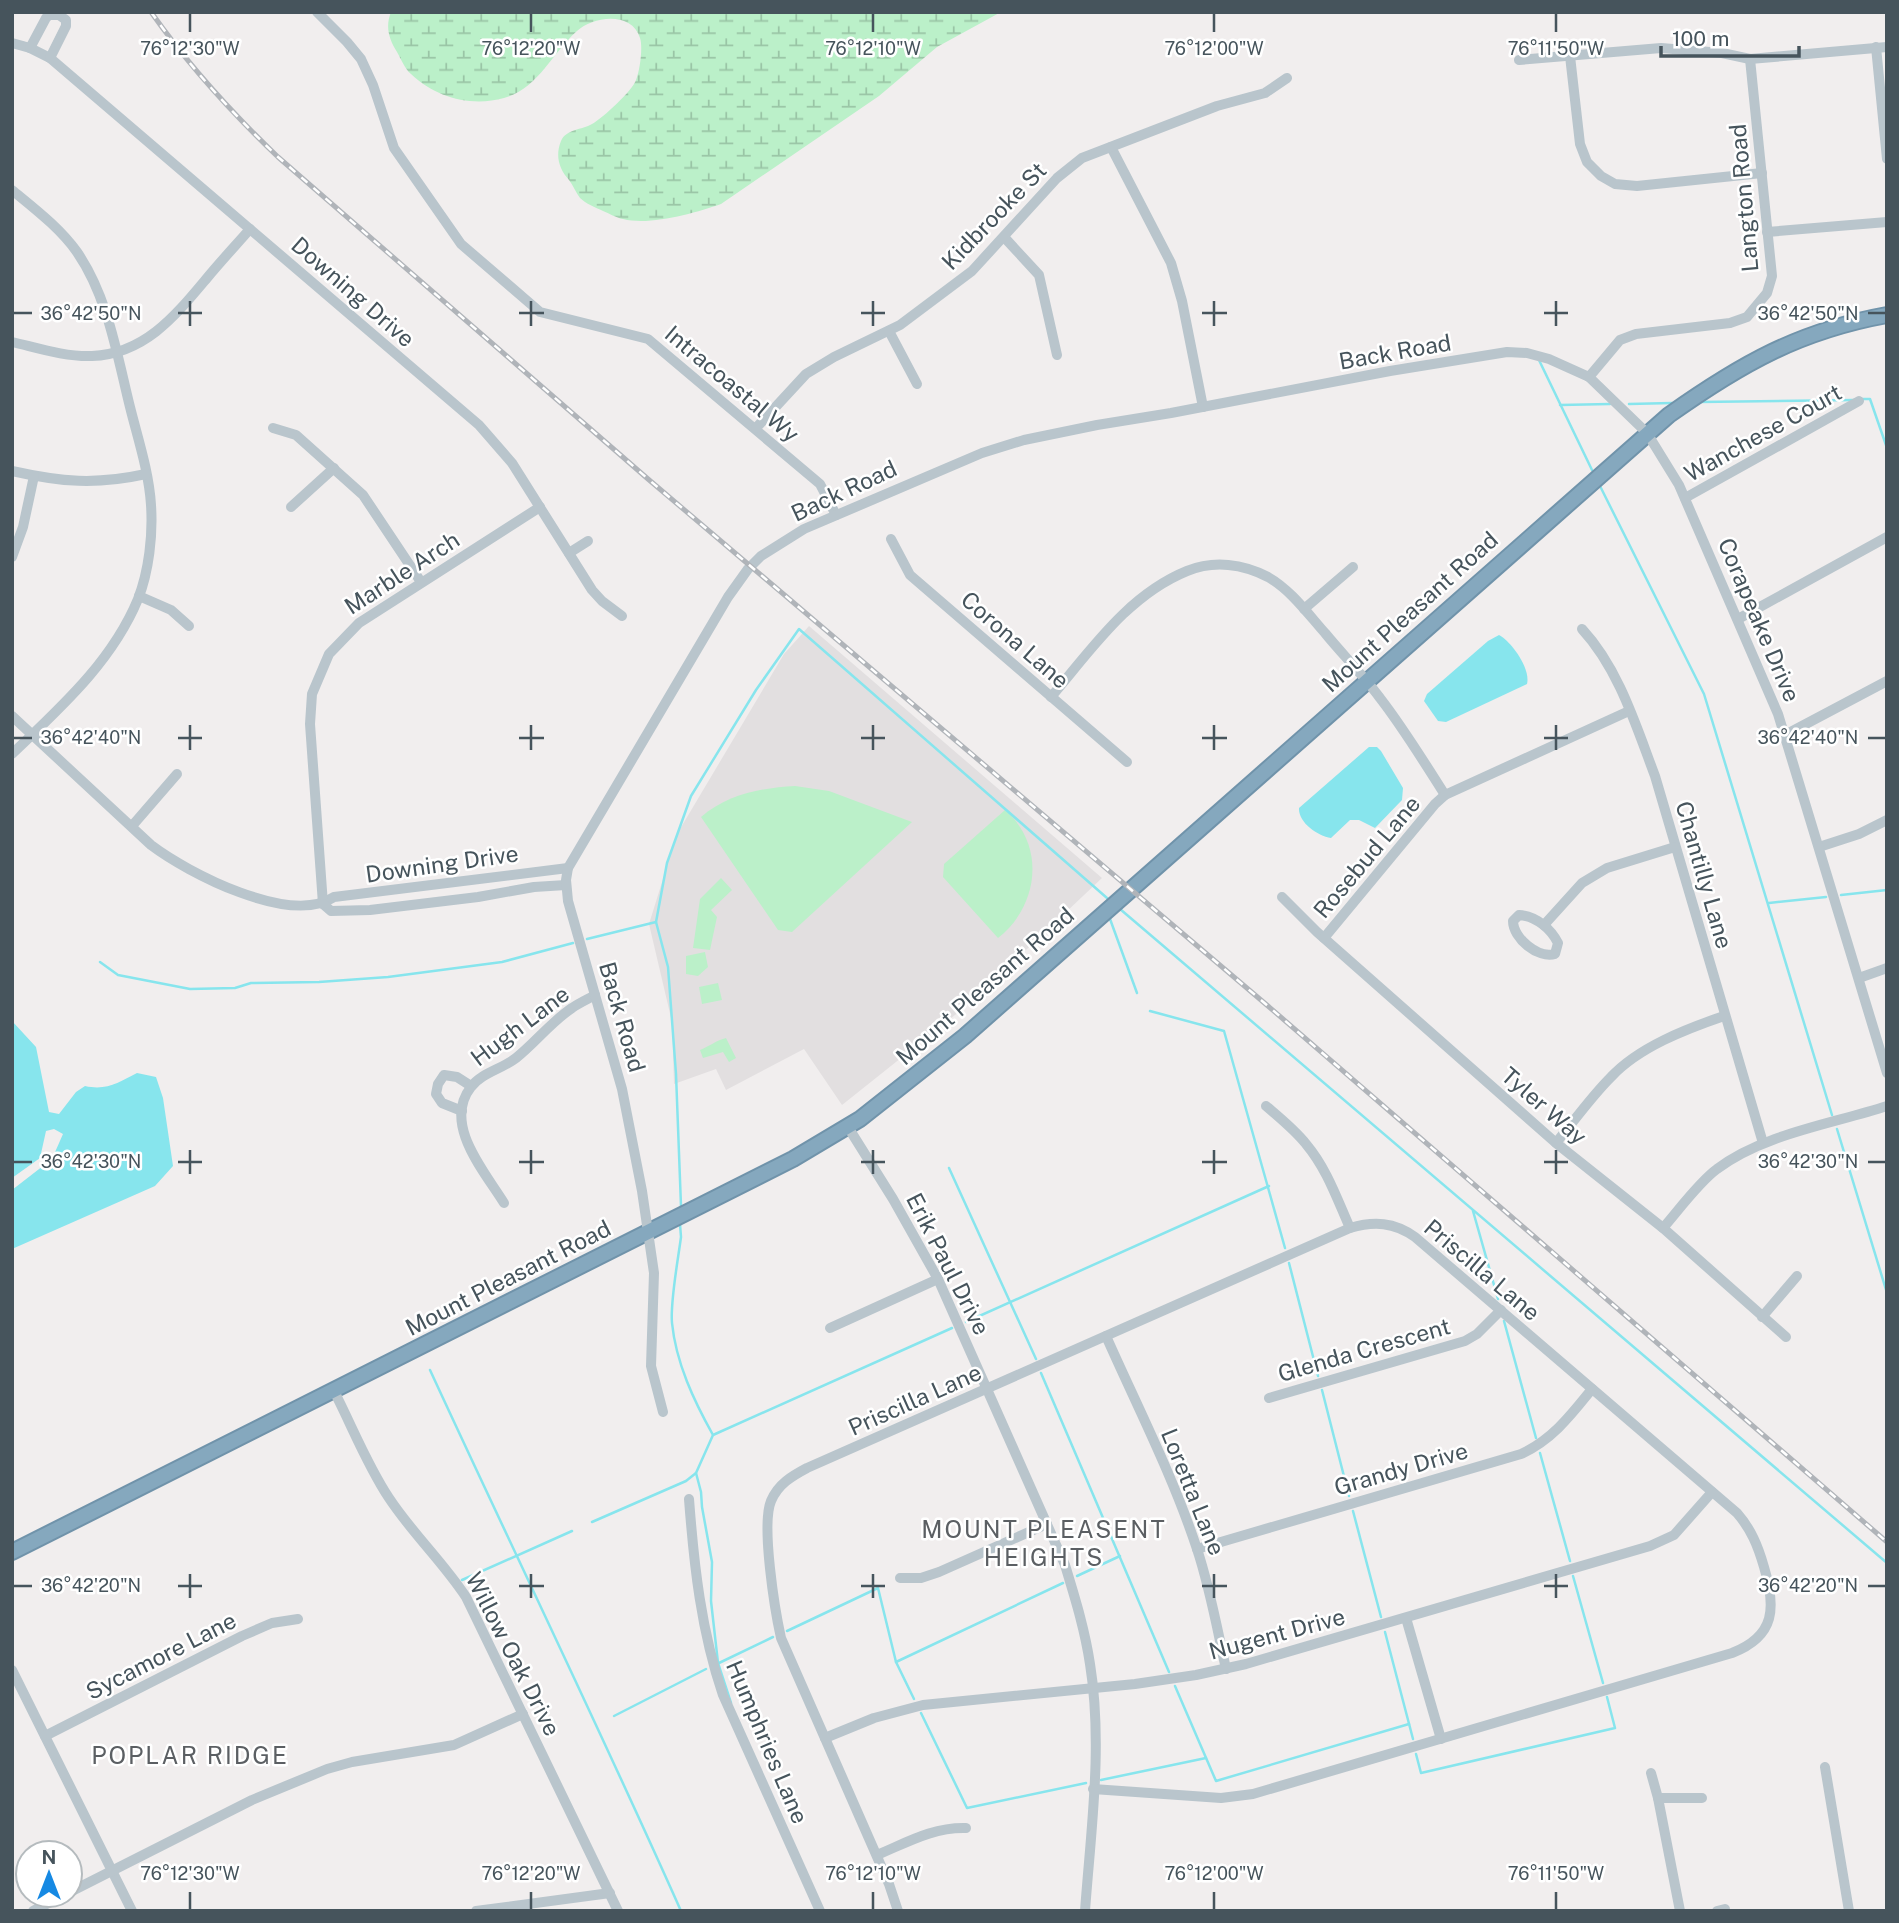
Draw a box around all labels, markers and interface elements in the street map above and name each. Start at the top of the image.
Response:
scale bar [1661,14,1799,58]
text: 100 m [1672,26,1729,51]
text: 76°12'30"W [140,38,240,59]
text: 76°12'20"W [481,38,581,59]
text: 76°12'10"W [825,38,921,59]
text: 76°12'00"W [1164,38,1264,59]
text: 76°11'50"W [1508,38,1604,59]
street label: Langton Road [1724,123,1763,273]
street label: Kidbrooke St [936,156,1051,275]
street label: Downing Drive [286,231,420,352]
text: 36°42'50"N [40,303,142,324]
text: 36°42'50"N [1757,303,1859,324]
street label: Intracoastal Wy [660,320,805,448]
street label: Back Road [1337,328,1453,375]
street label: Wanchese Court [1679,378,1846,487]
street label: Back Road [787,454,901,527]
street label: Marble Arch [339,525,464,620]
street label: Mount Pleasant Road [1316,526,1503,698]
street label: Corapeake Drive [1713,534,1806,706]
street label: Corona Lane [956,585,1075,694]
text: 36°42'40"N [41,727,141,748]
text: 36°42'40"N [1758,727,1858,748]
street label: Rosebud Lane [1308,790,1426,923]
street label: Chantilly Lane [1671,798,1738,952]
street label: Downing Drive [364,839,520,888]
street label: Mount Pleasant Road [890,901,1079,1070]
street label: Back Road [594,959,651,1075]
street label: Hugh Lane [465,980,574,1071]
street label: Tyler Way [1496,1061,1592,1150]
text: 36°42'30"N [41,1151,141,1172]
text: 36°42'30"N [1758,1151,1858,1172]
street label: Erik Paul Drive [901,1188,996,1339]
street label: Priscilla Lane [1419,1213,1546,1326]
street label: Mount Pleasant Road [401,1214,615,1341]
street label: Glenda Crescent [1275,1312,1453,1387]
street label: Priscilla Lane [844,1358,986,1441]
street label: Loretta Lane [1156,1425,1231,1559]
street label: Grandy Drive [1331,1437,1471,1501]
district label: MOUNT PLEASENT HEIGHTS [921,1515,1167,1571]
street label: Willow Oak Drive [461,1567,566,1740]
text: 36°42'20"N [41,1575,141,1596]
text: 36°42'20"N [1758,1575,1858,1596]
street label: Nugent Drive [1206,1602,1348,1665]
street label: Sycamore Lane [81,1606,240,1705]
street label: Humphries Lane [721,1656,814,1827]
district label: POPLAR RIDGE [91,1741,289,1769]
north arrow [14,1839,84,1909]
text: N [42,1846,56,1868]
text: 76°12'30"W [140,1863,240,1884]
text: 76°12'20"W [481,1863,581,1884]
text: 76°12'10"W [825,1863,921,1884]
text: 76°12'00"W [1164,1863,1264,1884]
text: 76°11'50"W [1508,1863,1604,1884]

